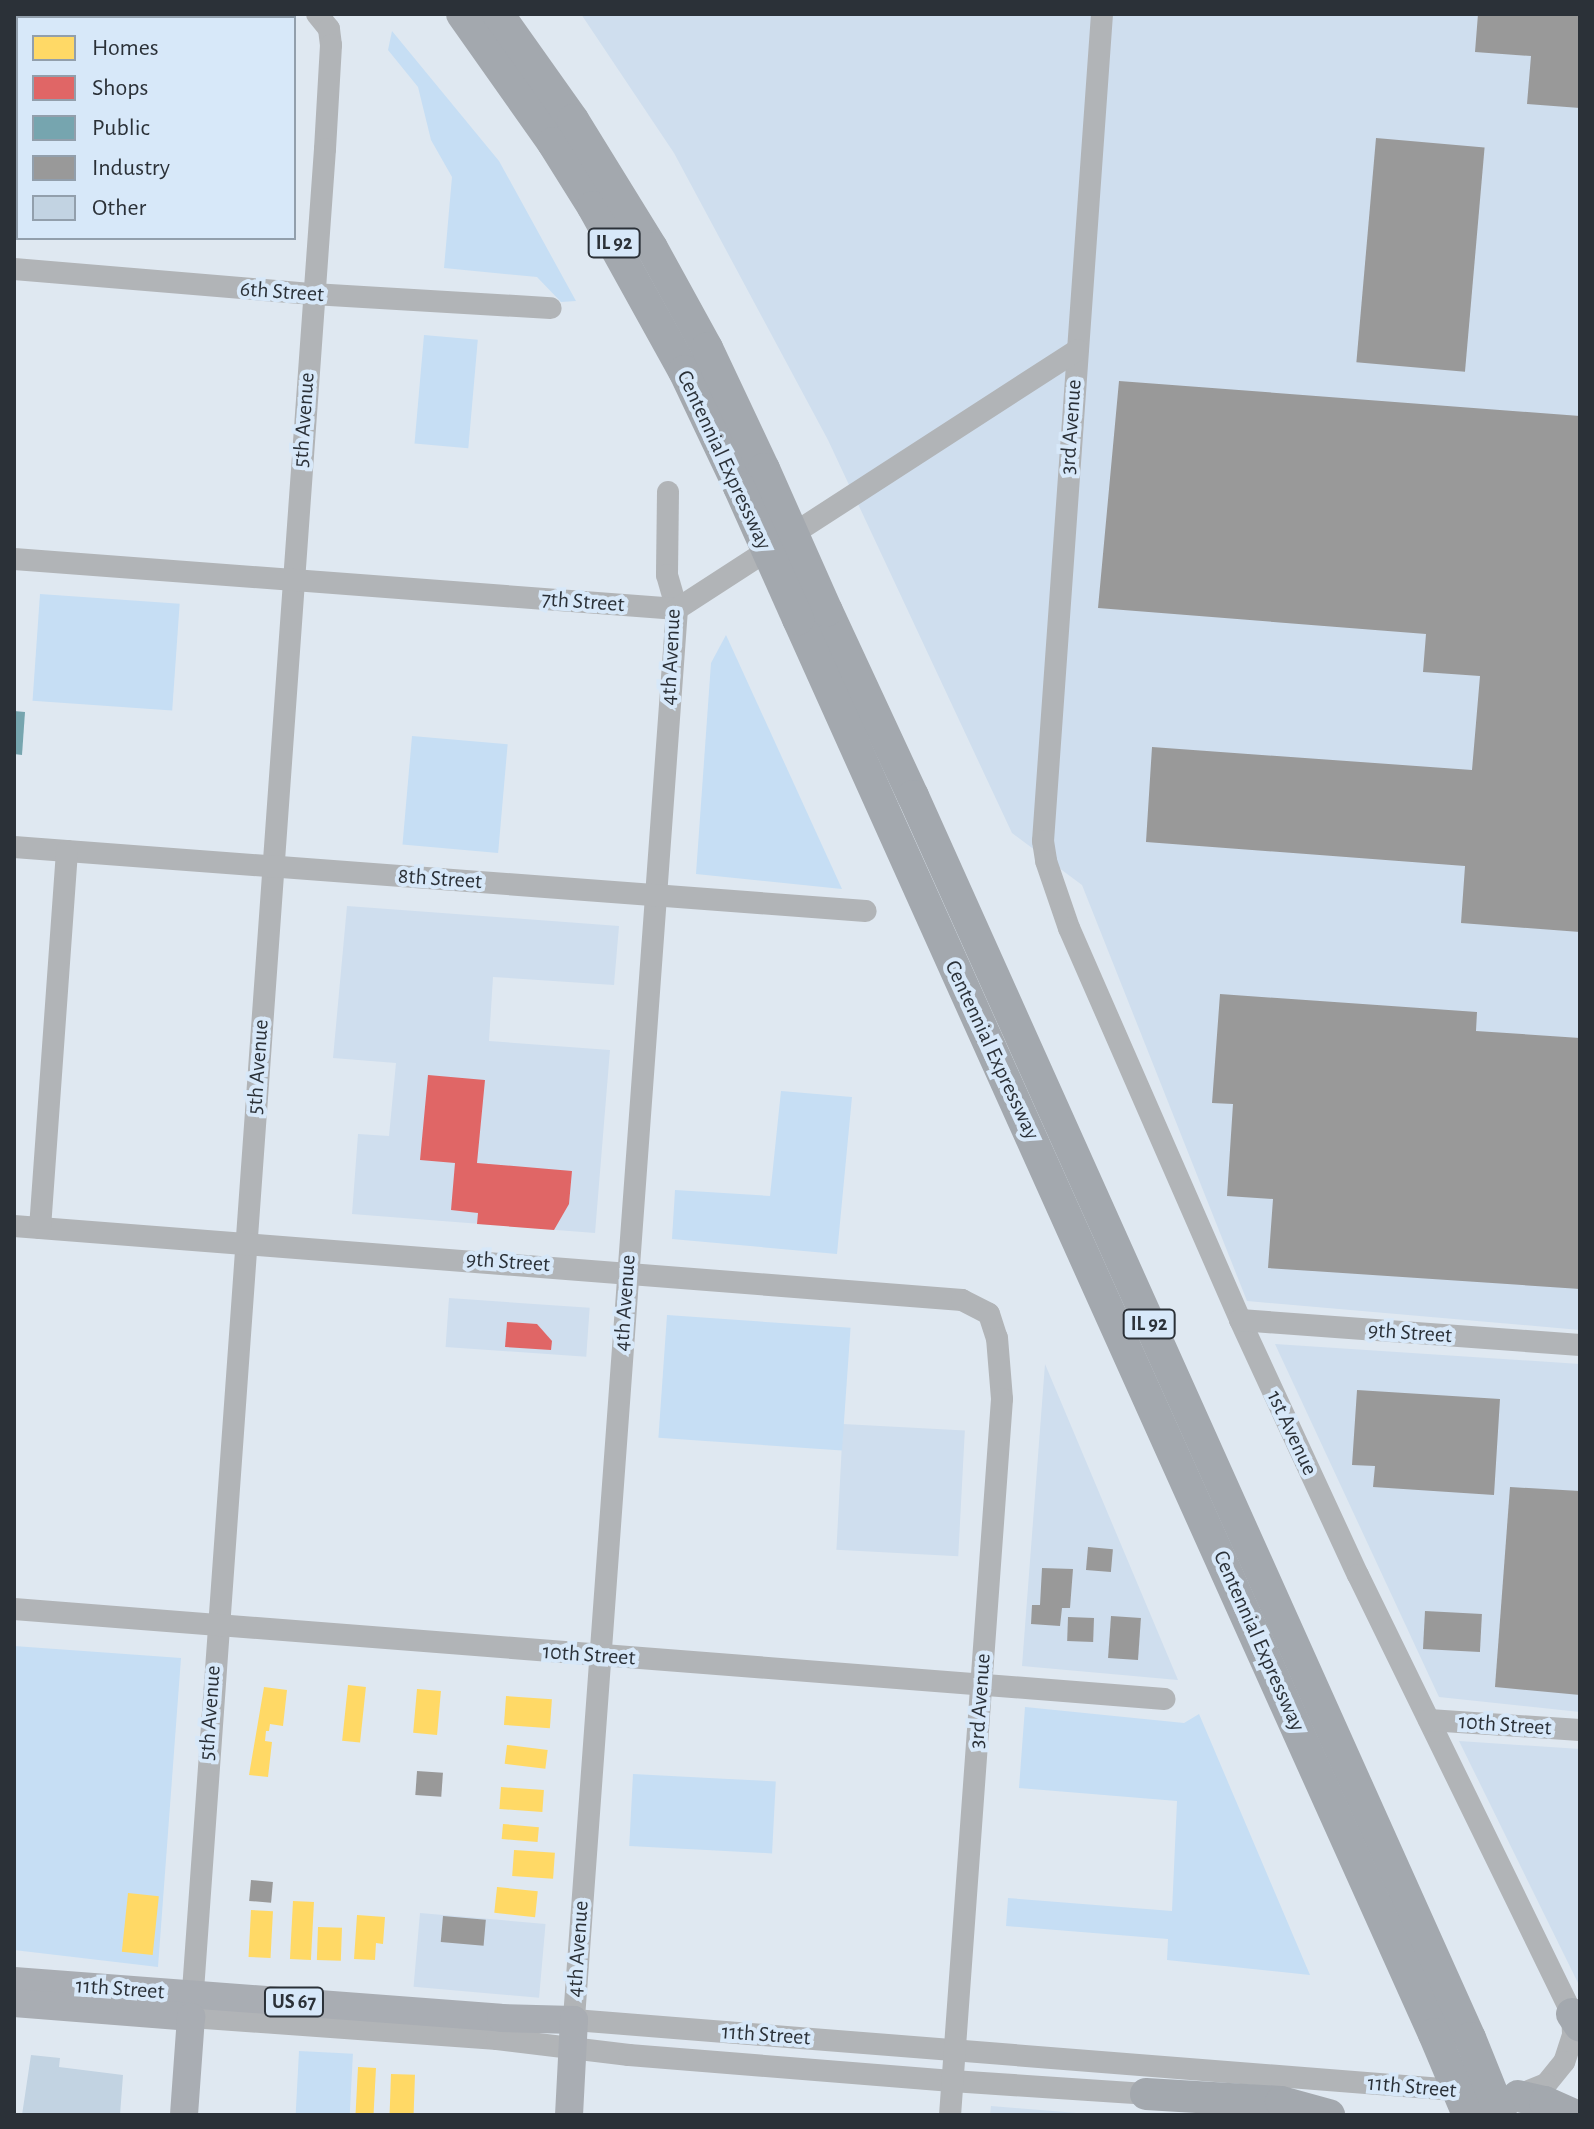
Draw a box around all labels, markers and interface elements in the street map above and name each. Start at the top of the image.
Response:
legend [16,16,296,240]
text: Homes [92,36,159,60]
text: Shops [92,76,148,100]
text: Public [92,116,150,140]
text: Industry [92,156,170,180]
text: Other [92,196,146,220]
road number: IL 92 [586,227,642,259]
street label: 6th Street [239,276,325,308]
street label: Centennial Expressway [671,366,777,554]
street label: 5th Avenue [288,371,320,469]
street label: 3rd Avenue [1055,379,1087,475]
street label: 7th Street [541,586,625,618]
street label: 4th Avenue [655,608,687,706]
street label: 8th Street [397,863,483,895]
street label: Centennial Expressway [939,956,1045,1144]
street label: 5th Avenue [242,1018,274,1116]
street label: 9th Street [465,1246,551,1278]
street label: 4th Avenue [608,1254,642,1352]
road number: IL 92 [1121,1308,1177,1340]
street label: 9th Street [1367,1317,1453,1349]
street label: 1st Avenue [1261,1386,1323,1480]
street label: Centennial Expressway [1207,1547,1311,1735]
street label: 10th Street [542,1639,636,1671]
street label: 3rd Avenue [964,1653,996,1749]
street label: 5th Avenue [194,1664,226,1762]
street label: 10th Street [1458,1709,1552,1741]
street label: 4th Avenue [561,1900,595,1998]
street label: 11th Street [75,1973,165,2005]
road number: US 67 [262,1986,326,2018]
street label: 11th Street [721,2019,811,2051]
street label: 11th Street [1367,2070,1457,2104]

